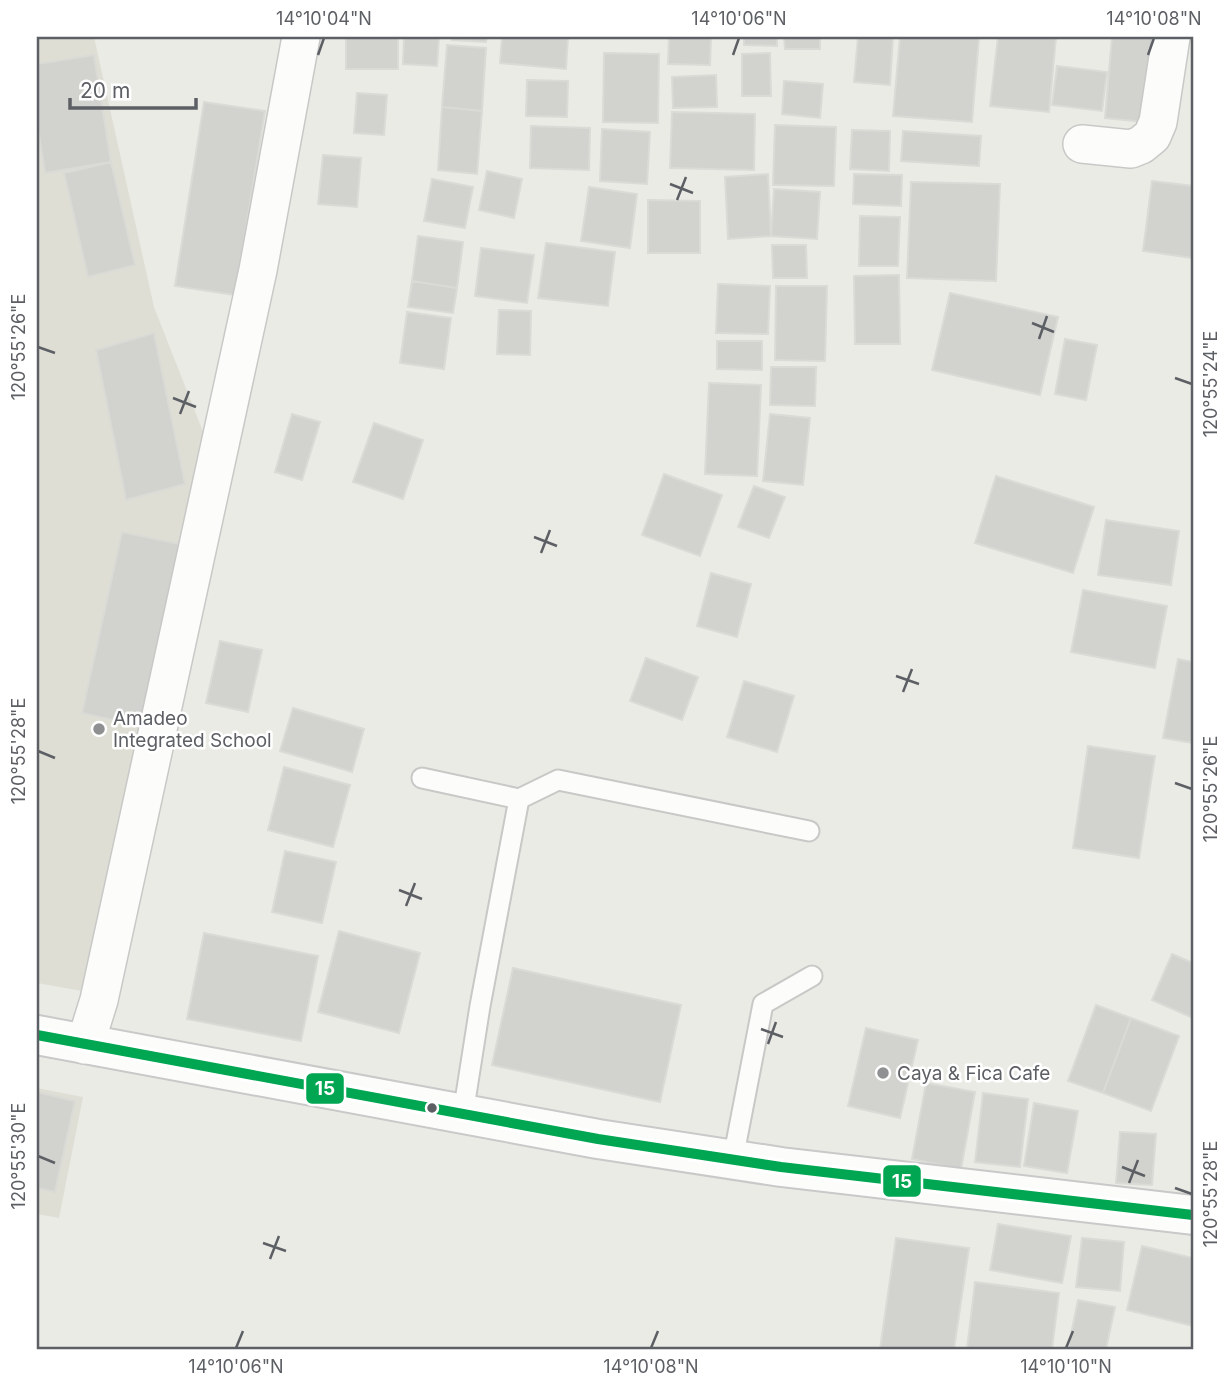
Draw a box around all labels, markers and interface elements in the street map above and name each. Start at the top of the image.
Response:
text: 14°10'04"N [276,8,372,29]
text: 14°10'06"N [691,8,787,29]
text: 14°10'08"N [1106,8,1202,29]
scale bar [70,66,196,110]
text: 20 m [80,78,130,103]
text: 120°55'26"E [8,294,29,400]
text: 120°55'24"E [1200,331,1221,437]
text: 120°55'28"E [8,698,29,804]
place label: Amadeo Integrated School [113,707,272,752]
marker: Amadeo Integrated School [91,721,107,737]
text: 120°55'26"E [1200,736,1221,842]
place label: Caya & Fica Cafe [897,1062,1050,1085]
marker: Caya & Fica Cafe [875,1065,891,1081]
line badge: 15 [305,1072,345,1105]
text: 15 [315,1077,335,1100]
unlabelled marker [425,1101,439,1115]
text: 120°55'30"E [8,1103,29,1209]
text: 120°55'28"E [1200,1141,1221,1247]
line badge: 15 [882,1164,922,1198]
text: 15 [892,1170,912,1193]
text: 14°10'06"N [188,1356,284,1377]
text: 14°10'08"N [603,1356,699,1377]
text: 14°10'10"N [1020,1356,1112,1377]

